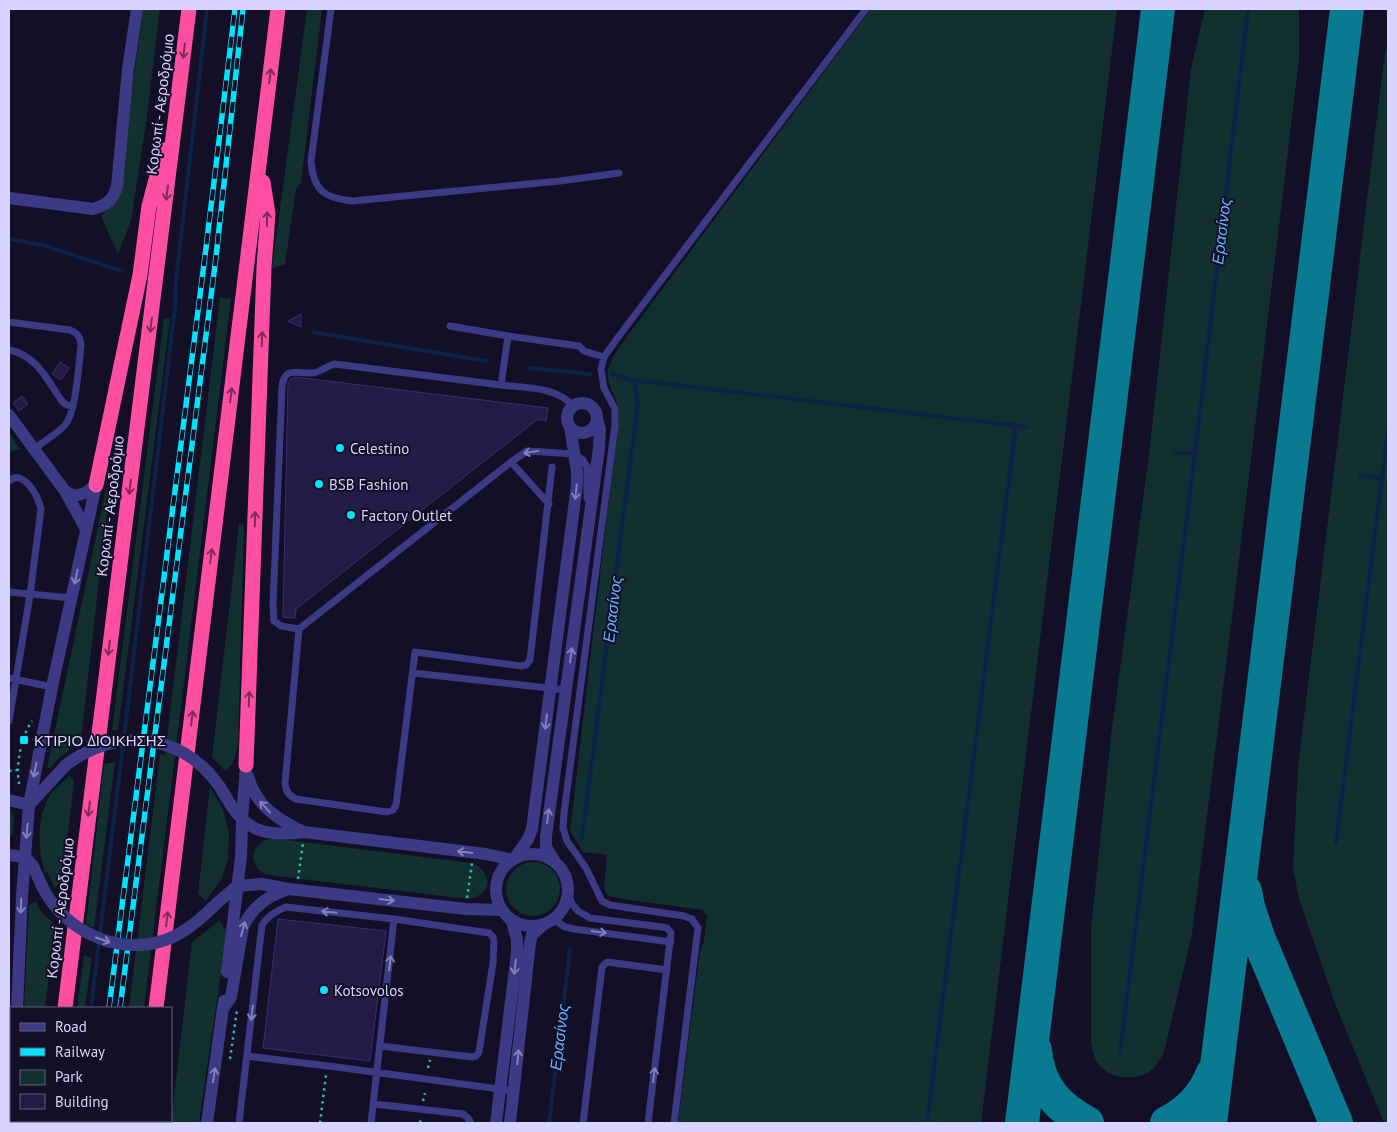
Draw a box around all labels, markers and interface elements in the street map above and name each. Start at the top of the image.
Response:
street label: Κορωπί - Αεροδρόμιο [142,33,178,175]
one-way arrow [178,42,188,58]
one-way arrow [265,68,275,84]
one-way arrow [162,185,172,201]
water label: Ερασίνος [1207,196,1235,265]
one-way arrow [262,211,272,227]
one-way arrow [145,317,155,333]
one-way arrow [257,332,266,348]
one-way arrow [226,387,236,403]
street label: Κορωπί - Αεροδρόμιο [92,435,128,577]
place label: Celestino [350,439,409,458]
marker: Celestino [334,442,346,454]
one-way arrow [523,448,539,458]
place label: BSB Fashion [329,475,408,494]
one-way arrow [125,478,135,494]
marker: BSB Fashion [313,478,325,490]
one-way arrow [571,483,581,499]
place label: Factory Outlet [361,506,452,525]
marker: Factory Outlet [345,509,357,521]
one-way arrow [250,511,259,527]
one-way arrow [206,549,216,565]
one-way arrow [70,568,80,584]
water label: Ερασίνος [598,574,626,643]
one-way arrow [104,639,114,655]
one-way arrow [566,647,576,663]
one-way arrow [244,691,253,707]
one-way arrow [187,710,197,726]
one-way arrow [541,714,551,730]
place label: ΚΤΙΡΙΟ ΔΙΟΙΚΗΣΗΣ [34,731,166,750]
marker: ΚΤΙΡΙΟ ΔΙΟΙΚΗΣΗΣ [18,734,30,746]
one-way arrow [30,762,40,778]
one-way arrow [259,800,271,813]
one-way arrow [84,801,94,817]
one-way arrow [544,808,554,824]
one-way arrow [22,823,32,839]
street label: Κορωπί - Αεροδρόμιο [42,837,78,979]
one-way arrow [457,847,473,857]
one-way arrow [379,895,395,905]
one-way arrow [17,897,26,913]
one-way arrow [321,907,337,917]
one-way arrow [162,911,172,927]
one-way arrow [239,921,249,937]
one-way arrow [591,927,607,937]
one-way arrow [95,935,111,945]
one-way arrow [385,955,395,971]
one-way arrow [510,959,520,975]
place label: Kotsovolos [334,981,404,1000]
marker: Kotsovolos [318,984,330,996]
water label: Ερασίνος [545,1002,573,1071]
one-way arrow [247,1005,257,1021]
legend [10,1007,172,1122]
text: Road [55,1017,87,1036]
text: Railway [55,1042,105,1061]
one-way arrow [513,1050,523,1066]
text: Park [55,1067,83,1086]
one-way arrow [209,1067,219,1083]
one-way arrow [649,1067,659,1083]
text: Building [55,1092,109,1111]

